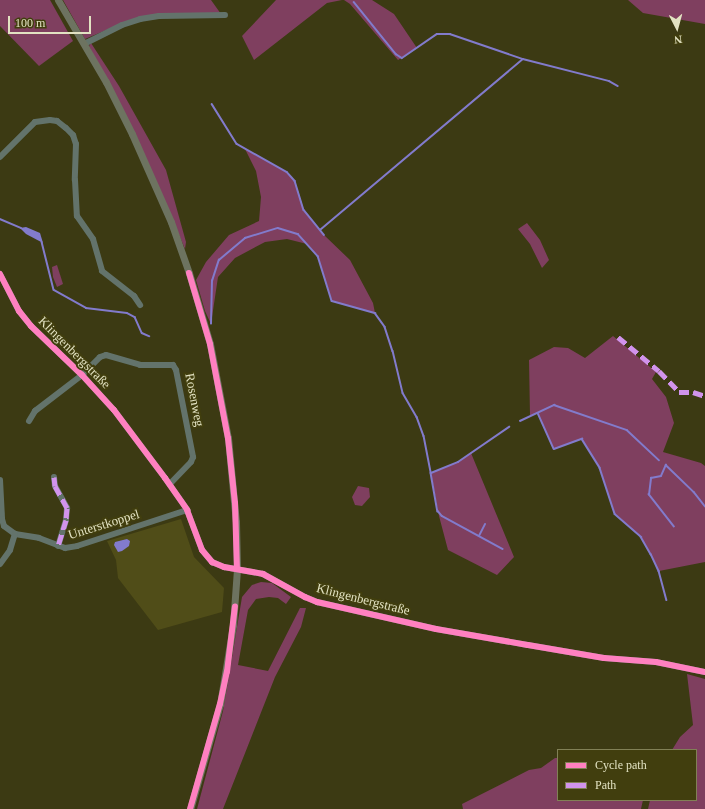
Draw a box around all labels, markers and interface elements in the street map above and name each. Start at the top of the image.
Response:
scale bar [10,8,93,34]
north arrow [657,8,697,48]
text: 100 m [15,16,45,30]
text: N [674,34,683,46]
street label: Klingenbergstraße [35,314,113,392]
street label: Rosenweg [181,372,207,428]
street label: Unterstkoppel [67,507,141,543]
street label: Klingenbergstraße [315,581,411,619]
legend [557,749,697,801]
text: Cycle path [595,758,647,772]
text: Path [595,778,616,792]

